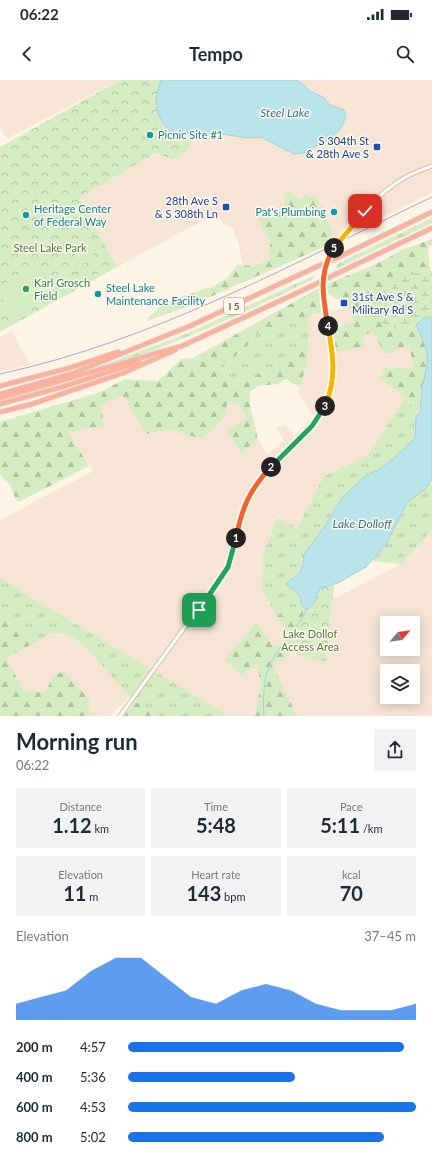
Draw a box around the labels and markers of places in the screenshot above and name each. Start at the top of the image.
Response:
place label: Picnic Site #1 [158,128,223,141]
marker: Picnic Site #1 [145,130,155,140]
place label: S 304th St & 28th Ave S [306,134,369,160]
marker: S 304th St & 28th Ave S [372,142,382,152]
place label: 28th Ave S & S 308th Ln [155,194,218,220]
pin [348,194,382,228]
place label: Heritage Center of Federal Way [34,202,111,228]
marker: 28th Ave S & S 308th Ln [221,202,231,212]
place label: Pat's Plumbing [255,205,326,218]
marker: Pat's Plumbing [329,207,339,217]
marker: Heritage Center of Federal Way [21,210,31,220]
pin: 5 [324,238,344,258]
place label: Karl Grosch Field [34,276,90,302]
place label: Steel Lake Maintenance Facility [106,281,205,307]
marker: Karl Grosch Field [21,284,31,294]
marker: Steel Lake Maintenance Facility [93,289,103,299]
place label: 31st Ave S & Military Rd S [352,290,414,316]
marker: 31st Ave S & Military Rd S [339,298,349,308]
pin: 4 [318,316,338,336]
pin: 3 [315,396,335,416]
pin: 2 [261,457,281,477]
pin: 1 [226,528,246,548]
pin [182,593,216,627]

